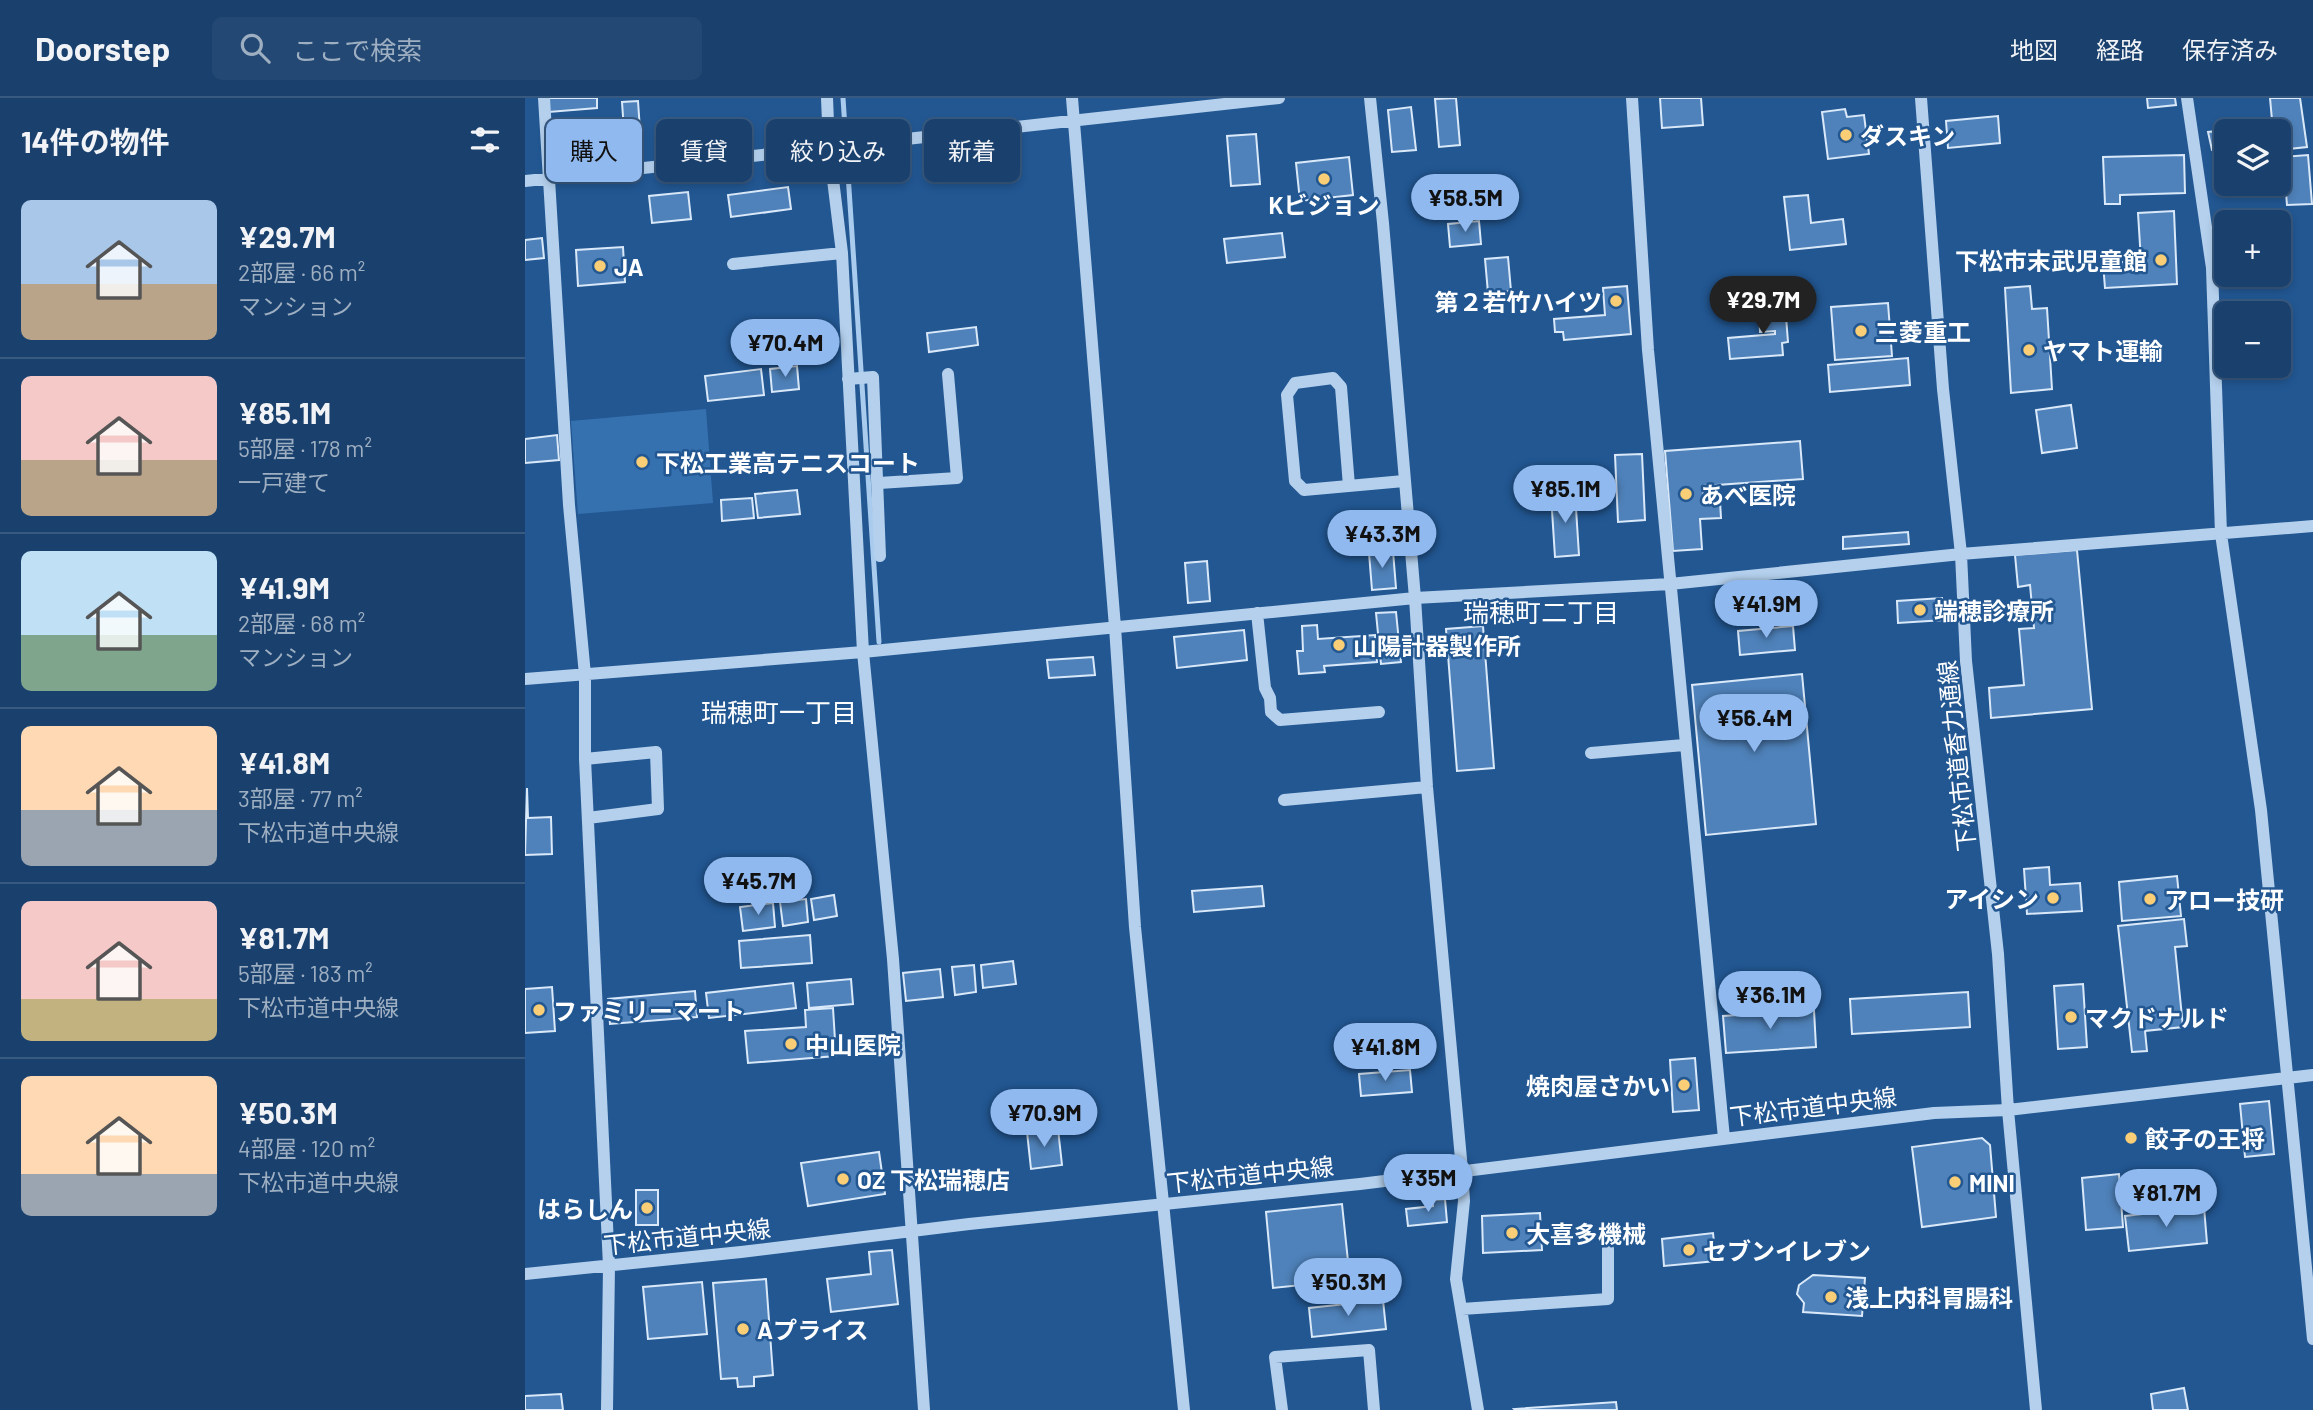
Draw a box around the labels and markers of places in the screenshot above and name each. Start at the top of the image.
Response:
place label: ダスキン [1860,121,1955,150]
marker: ダスキン [1838,127,1854,143]
marker: Kビジョン [1316,171,1332,187]
pin: ¥58.5M [1408,174,1522,234]
place label: Kビジョン [1268,190,1380,219]
place label: 下松市末武児童館 [1955,246,2147,275]
place label: JA [614,252,644,281]
marker: 下松市末武児童館 [2153,252,2169,268]
marker: JA [592,258,608,274]
pin: ¥29.7M [1706,276,1820,336]
place label: 第２若竹ハイツ [1434,287,1602,316]
marker: 第２若竹ハイツ [1608,293,1624,309]
place label: 三菱重工 [1875,317,1971,346]
pin: ¥70.4M [728,320,842,379]
marker: 三菱重工 [1853,323,1869,339]
place label: ヤマト運輸 [2043,336,2163,365]
marker: ヤマト運輸 [2021,342,2037,358]
place label: 下松工業高テニスコート [656,448,920,477]
marker: 下松工業高テニスコート [634,454,650,470]
pin: ¥85.1M [1508,466,1622,525]
place label: あべ医院 [1700,480,1796,509]
marker: あべ医院 [1678,486,1694,502]
pin: ¥43.3M [1325,510,1439,570]
pin: ¥41.9M [1709,580,1823,640]
place label: 端穂診療所 [1934,596,2054,625]
marker: 端穂診療所 [1912,602,1928,618]
place label: 山陽計器製作所 [1353,631,1521,660]
marker: 山陽計器製作所 [1331,637,1347,653]
pin: ¥56.4M [1697,694,1811,754]
pin: ¥45.7M [701,858,815,917]
place label: アイシン [1944,884,2039,913]
place label: アロー技研 [2164,885,2284,914]
marker: アイシン [2045,890,2061,906]
marker: アロー技研 [2142,891,2158,907]
pin: ¥36.1M [1713,972,1827,1031]
place label: ファミリーマート [553,996,745,1025]
marker: ファミリーマート [531,1002,547,1018]
place label: マクドナルド [2085,1003,2229,1032]
marker: マクドナルド [2063,1009,2079,1025]
pin: ¥41.8M [1328,1024,1442,1083]
place label: 中山医院 [805,1030,901,1059]
marker: 中山医院 [783,1036,799,1052]
place label: 焼肉屋さかい [1526,1071,1670,1100]
marker: 焼肉屋さかい [1676,1077,1692,1093]
pin: ¥70.9M [987,1090,1101,1149]
place label: 餃子の王将 [2145,1124,2265,1153]
marker: 餃子の王将 [2123,1130,2139,1146]
pin: ¥35M [1387,1154,1469,1214]
place label: OZ 下松瑞穂店 [857,1165,1010,1194]
place label: MINI [1969,1168,2015,1197]
pin: ¥81.7M [2109,1170,2223,1229]
marker: OZ 下松瑞穂店 [835,1171,851,1187]
marker: MINI [1947,1174,1963,1190]
place label: はらしん [537,1194,633,1223]
marker: はらしん [639,1200,655,1216]
place label: 大喜多機械 [1526,1219,1646,1248]
marker: 大喜多機械 [1504,1225,1520,1241]
place label: セブンイレブン [1703,1236,1871,1265]
marker: セブンイレブン [1681,1242,1697,1258]
pin: ¥50.3M [1291,1258,1405,1318]
place label: 浅上内科胃腸科 [1845,1283,2013,1312]
marker: 浅上内科胃腸科 [1823,1289,1839,1305]
place label: Aプライス [757,1315,868,1344]
marker: Aプライス [735,1321,751,1337]

